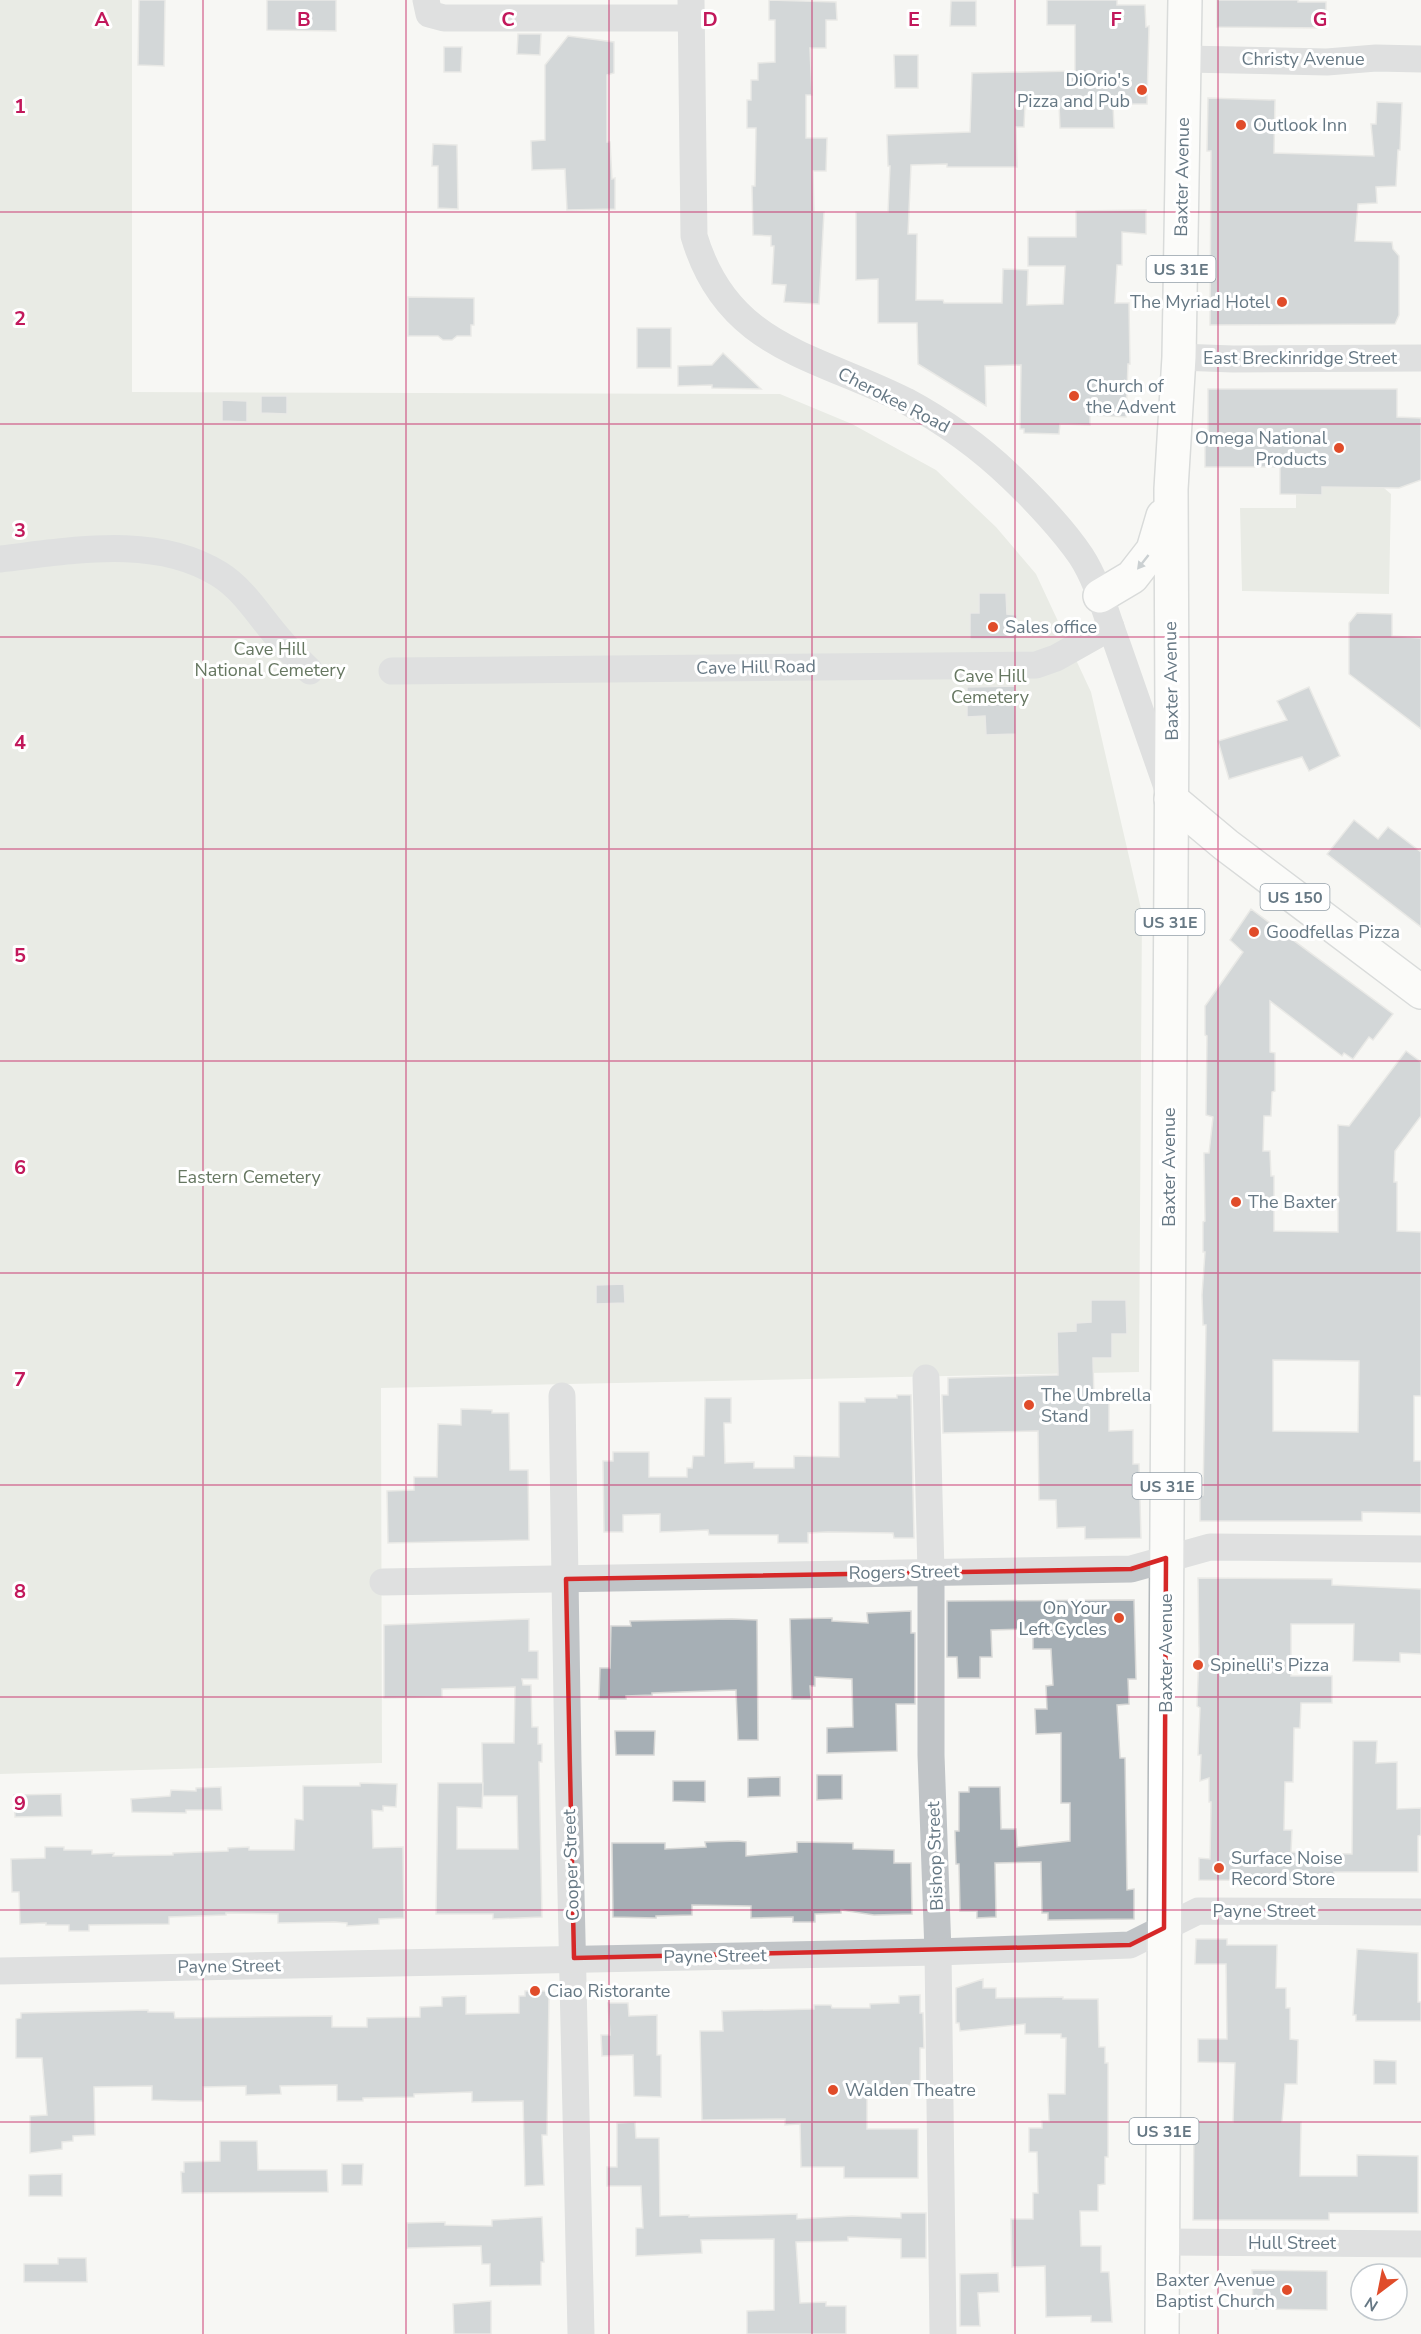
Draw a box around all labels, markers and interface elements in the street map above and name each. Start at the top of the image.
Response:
text: A [95,6,110,33]
text: B [297,6,311,33]
text: C [501,6,515,33]
text: D [702,6,718,33]
text: E [908,6,920,33]
text: F [1110,6,1122,33]
text: G [1313,6,1327,33]
street label: Christy Avenue [1241,47,1365,71]
place label: DiOrio's Pizza and Pub [1017,68,1130,113]
marker: DiOrio's Pizza and Pub [1135,83,1149,97]
text: 1 [14,93,26,120]
place label: Outlook Inn [1253,113,1347,137]
street label: Baxter Avenue [1169,117,1195,237]
marker: Outlook Inn [1234,118,1248,132]
road number: US 31E [1146,256,1216,282]
place label: The Myriad Hotel [1130,290,1271,314]
marker: The Myriad Hotel [1275,295,1289,309]
text: 2 [14,305,26,332]
street label: East Breckinridge Street [1203,346,1398,370]
street label: Cherokee Road [834,361,954,439]
place label: Church of the Advent [1086,374,1176,419]
marker: Church of the Advent [1067,389,1081,403]
place label: Omega National Products [1195,426,1328,471]
marker: Omega National Products [1332,441,1346,455]
text: 3 [14,517,26,544]
one-way arrow [1138,555,1150,570]
place label: Sales office [1005,615,1097,639]
marker: Sales office [986,620,1000,634]
street label: Baxter Avenue [1158,621,1184,741]
park label: Cave Hill National Cemetery [194,637,346,682]
street label: Cave Hill Road [696,654,816,680]
park label: Cave Hill Cemetery [951,664,1030,709]
text: 4 [14,729,26,756]
road number: US 150 [1260,884,1330,910]
road number: US 31E [1136,909,1204,935]
place label: Goodfellas Pizza [1266,920,1400,944]
marker: Goodfellas Pizza [1247,925,1261,939]
text: 5 [14,942,26,969]
street label: Baxter Avenue [1157,1107,1181,1227]
text: 6 [14,1154,26,1181]
park label: Eastern Cemetery [177,1165,322,1189]
place label: The Baxter [1248,1190,1337,1214]
marker: The Baxter [1229,1195,1243,1209]
text: 7 [14,1366,26,1393]
place label: The Umbrella Stand [1041,1383,1151,1428]
marker: The Umbrella Stand [1022,1398,1036,1412]
road number: US 31E [1132,1473,1202,1499]
street label: Rogers Street [848,1559,960,1585]
text: 8 [14,1578,26,1605]
street label: Baxter Avenue [1154,1593,1178,1713]
place label: On Your Left Cycles [1019,1596,1108,1641]
marker: On Your Left Cycles [1112,1611,1126,1625]
place label: Spinelli's Pizza [1210,1653,1329,1677]
marker: Spinelli's Pizza [1191,1658,1205,1672]
text: 9 [14,1790,26,1817]
street label: Bishop Street [921,1800,949,1911]
street label: Cooper Street [557,1808,585,1921]
place label: Surface Noise Record Store [1231,1846,1343,1891]
marker: Surface Noise Record Store [1212,1861,1226,1875]
street label: Payne Street [1212,1899,1316,1923]
street label: Payne Street [663,1943,767,1969]
street label: Payne Street [177,1953,281,1979]
place label: Ciao Ristorante [547,1979,670,2003]
marker: Ciao Ristorante [528,1984,542,1998]
place label: Walden Theatre [845,2078,976,2102]
marker: Walden Theatre [826,2083,840,2097]
road number: US 31E [1130,2118,1198,2144]
street label: Hull Street [1248,2231,1337,2255]
north arrow [1349,2262,1409,2322]
place label: Baxter Avenue Baptist Church [1156,2268,1275,2313]
marker: Baxter Avenue Baptist Church [1280,2283,1294,2297]
text: N [1361,2291,1382,2316]

